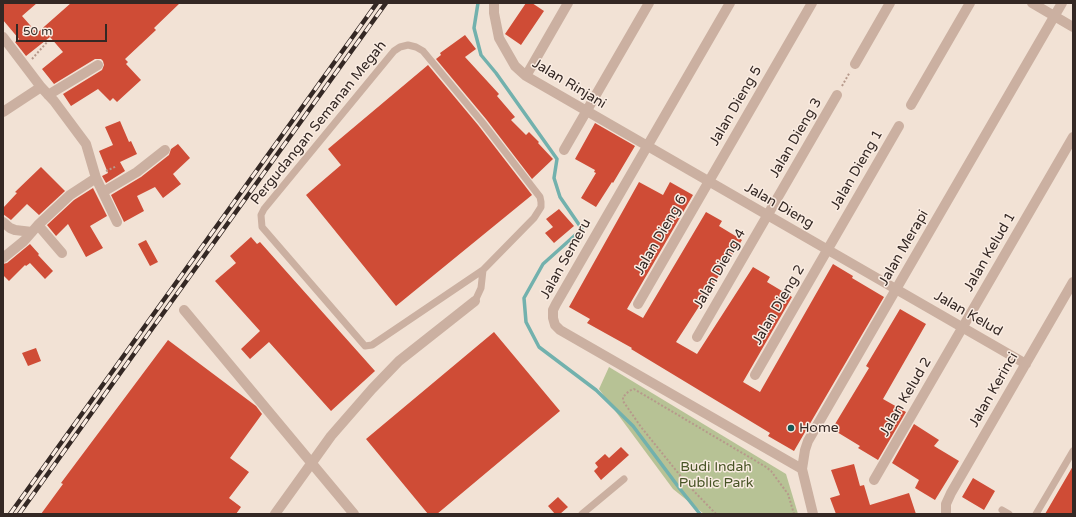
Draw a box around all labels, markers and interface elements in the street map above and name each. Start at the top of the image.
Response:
scale bar [18,16,109,42]
text: 50 m [23,24,52,38]
street label: Pergudangan Semanan Megah [248,38,390,208]
street label: Jalan Rinjani [529,55,609,113]
street label: Jalan Dieng 5 [706,63,766,149]
street label: Jalan Dieng 3 [766,95,826,181]
street label: Jalan Dieng 1 [827,127,887,213]
street label: Jalan Dieng [741,179,817,233]
street label: Jalan Dieng 6 [631,192,691,278]
street label: Jalan Merapi [876,207,932,289]
street label: Jalan Kelud 1 [961,209,1019,295]
street label: Jalan Semeru [537,216,595,302]
street label: Jalan Dieng 4 [690,226,750,312]
street label: Jalan Dieng 2 [749,262,809,348]
street label: Jalan Kelud [931,288,1005,340]
street label: Jalan Kerinci [966,350,1022,430]
street label: Jalan Kelud 2 [877,354,935,440]
place label: Home [799,420,839,436]
marker: Home [786,423,796,433]
park label: Budi Indah Public Park [679,459,753,492]

